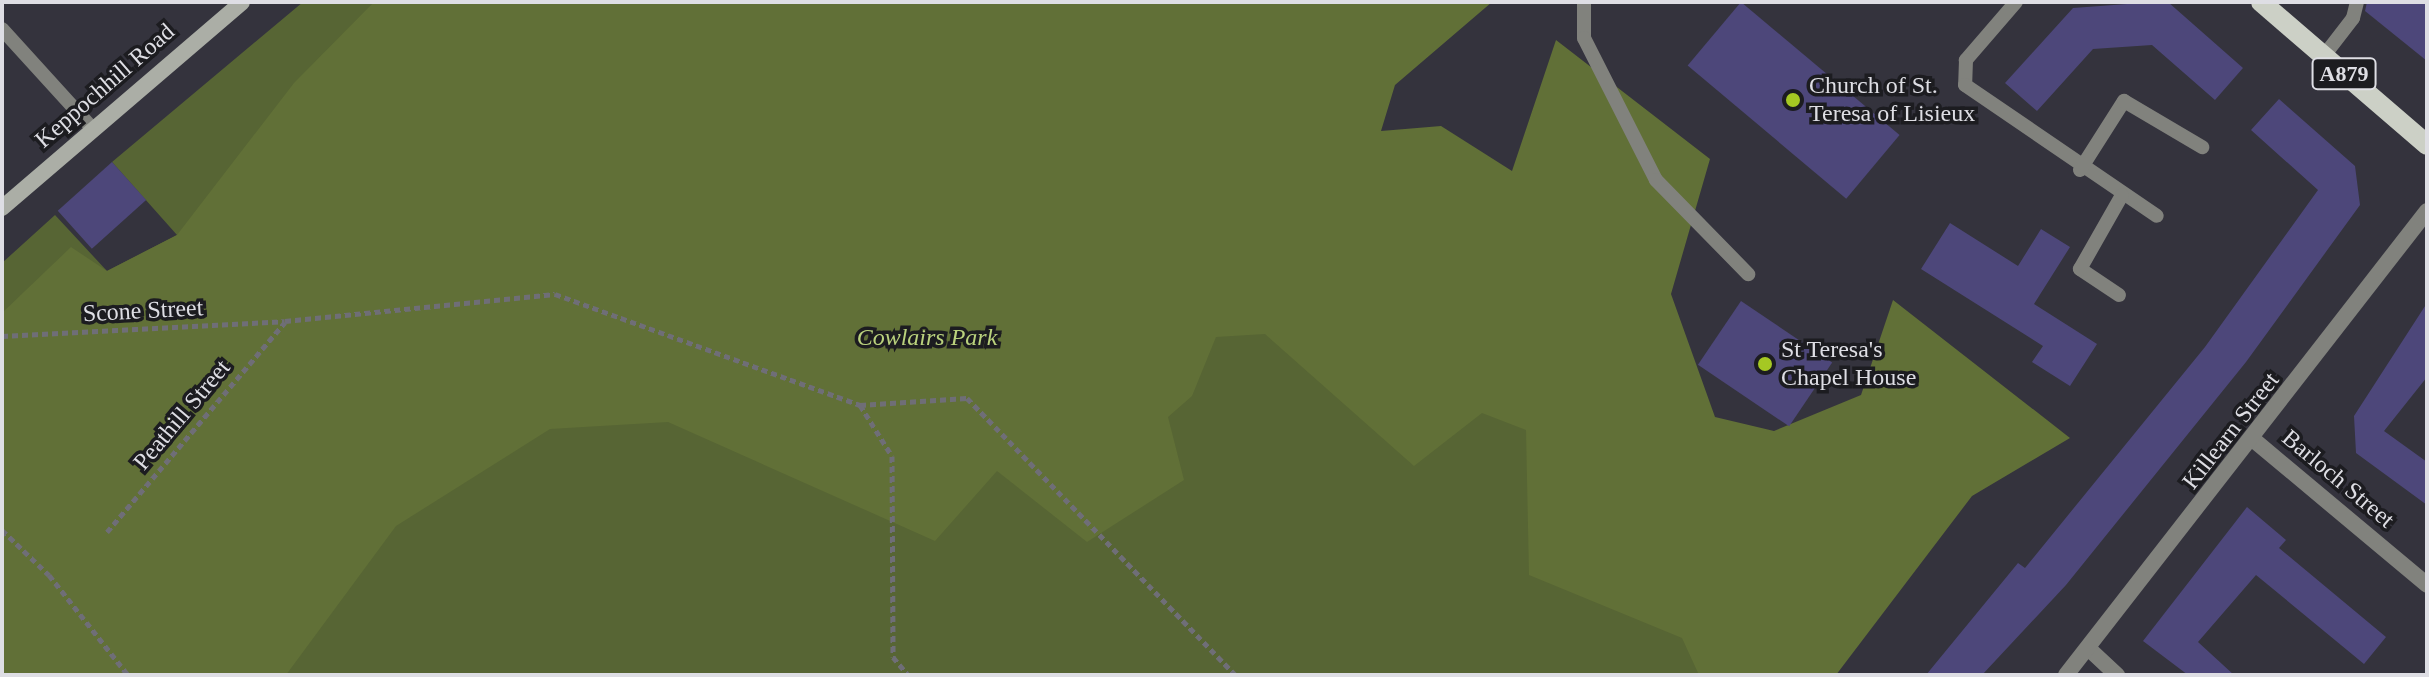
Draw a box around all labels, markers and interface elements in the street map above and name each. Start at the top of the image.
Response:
street label: Keppochhill Road [29,18,181,154]
road number: A879 [2310,56,2378,92]
place label: Church of St. Teresa of Lisieux [1809,72,1975,128]
marker: Church of St. Teresa of Lisieux [1784,91,1802,109]
street label: Scone Street [82,293,204,329]
park label: Cowlairs Park [857,324,997,352]
place label: St Teresa's Chapel House [1781,336,1916,392]
street label: Peathill Street [127,354,237,476]
marker: St Teresa's Chapel House [1756,355,1774,373]
street label: Killearn Street [2176,367,2286,495]
street label: Barloch Street [2276,424,2400,534]

